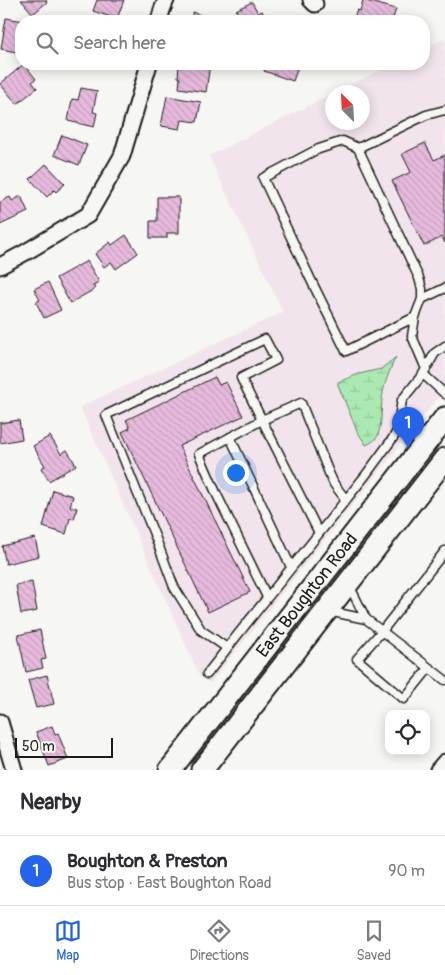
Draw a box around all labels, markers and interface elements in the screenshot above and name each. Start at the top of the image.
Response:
search box [15,15,430,70]
icon: search [33,29,61,57]
text: Search here [73,31,166,55]
north arrow [325,85,370,130]
pin: 1 [392,407,424,448]
your location [223,460,249,486]
street label: East Boughton Road [251,528,363,662]
map controls [385,710,430,755]
button: locate [385,710,430,755]
scale bar [15,735,112,758]
text: 50 m [22,738,55,755]
text: Nearby [20,789,81,816]
text: Boughton & Preston [67,849,228,873]
text: 1 [33,861,39,881]
text: 90 m [388,861,425,881]
text: Bus stop · East Boughton Road [67,873,272,893]
tab: Map [54,917,82,964]
tab: Directions [189,917,249,964]
tab: Saved [356,917,391,964]

